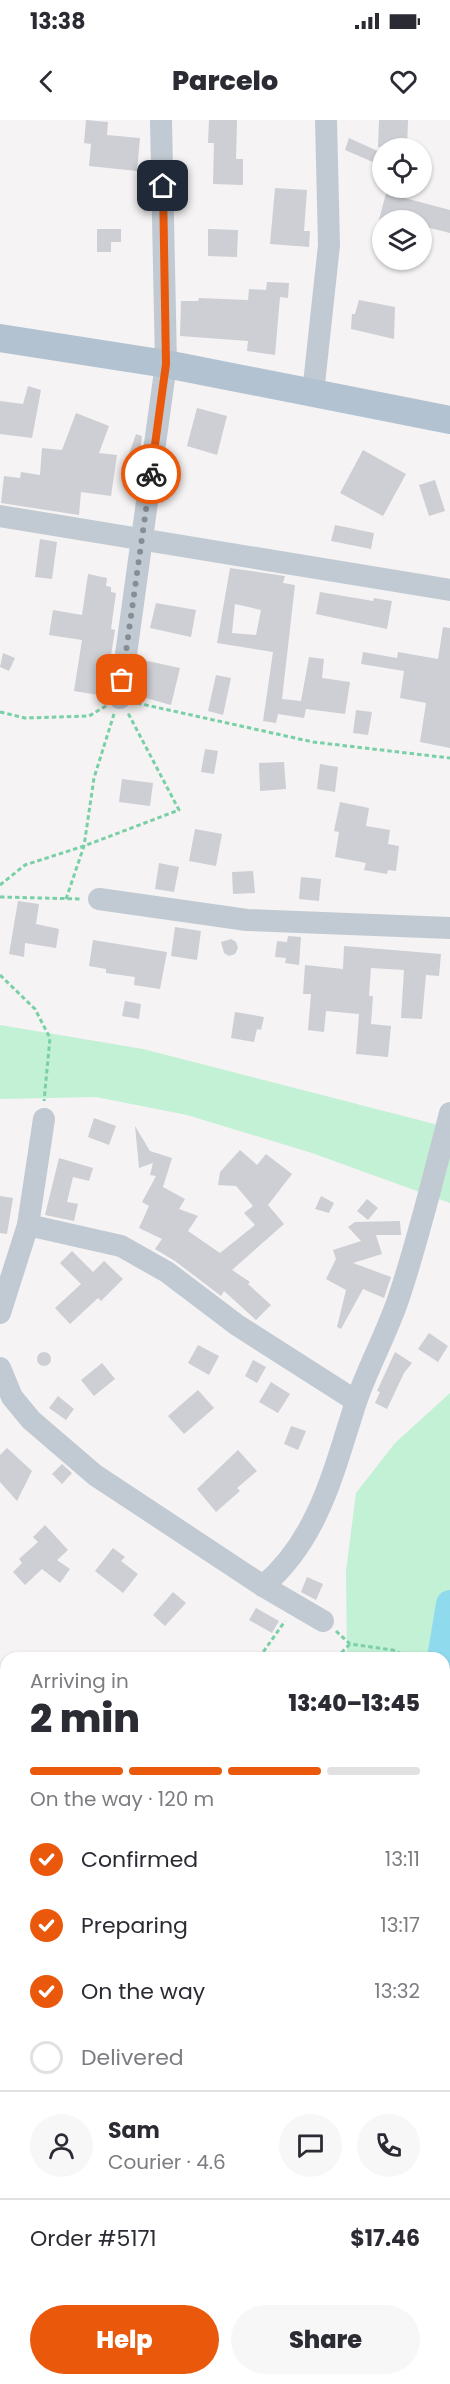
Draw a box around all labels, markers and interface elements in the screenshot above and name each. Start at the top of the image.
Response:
text: 13:38 [30,6,85,37]
text: Parcelo [172,62,278,99]
icon: back [30,65,63,98]
icon: heart [387,65,420,98]
map controls [372,138,432,270]
button: locate [372,138,432,198]
pin [137,160,188,211]
icon: home [146,169,179,202]
button: layers [372,210,432,270]
courier [121,444,181,504]
icon: bike [135,458,168,491]
pin [96,654,147,705]
icon: bag [105,663,138,696]
text: Arriving in [30,1667,129,1695]
text: 13:40–13:45 [288,1688,420,1719]
text: 2 min [30,1691,140,1746]
text: On the way · 120 m [30,1785,214,1813]
icon: check [30,1843,63,1876]
text: Confirmed [81,1844,198,1875]
text: 13:11 [385,1845,420,1873]
icon: check [30,1909,63,1942]
text: Preparing [81,1910,188,1941]
text: 13:17 [380,1911,420,1939]
icon: check [30,1975,63,2008]
text: On the way [81,1976,205,2007]
text: 13:32 [374,1977,420,2005]
text: Delivered [81,2042,184,2073]
button: person [30,2114,93,2177]
button: chat [279,2114,342,2177]
button: phone [357,2114,420,2177]
text: Sam [108,2115,160,2146]
text: Courier · 4.6 [108,2148,226,2176]
text: Order #5171 [30,2223,156,2254]
text: $17.46 [350,2223,420,2254]
button: Help [30,2305,219,2374]
button: Share [231,2305,420,2374]

